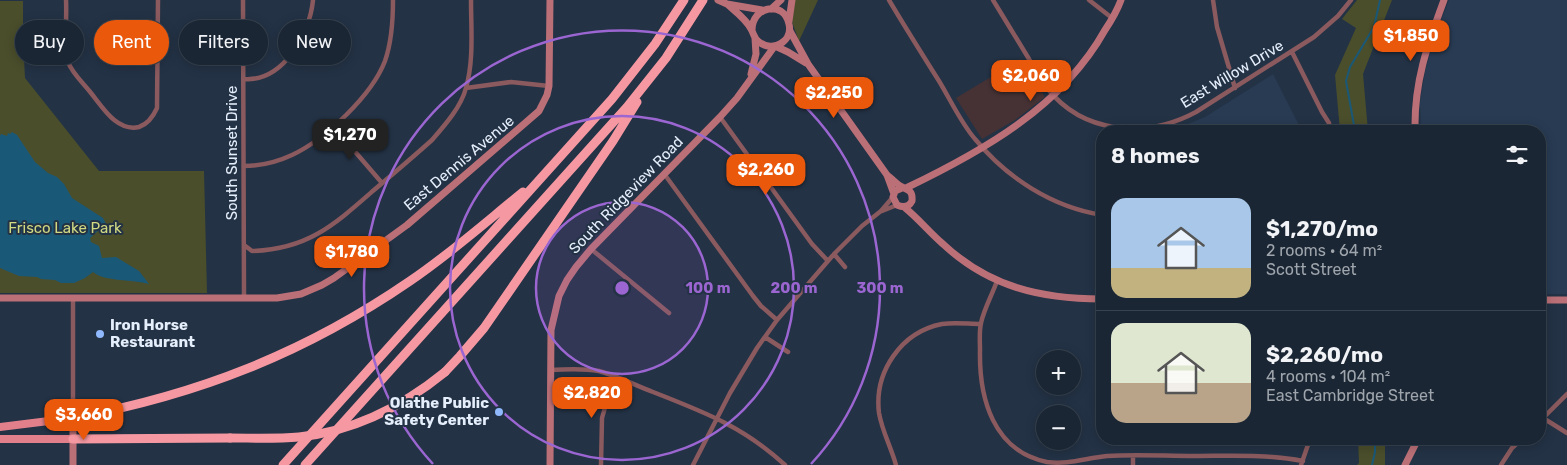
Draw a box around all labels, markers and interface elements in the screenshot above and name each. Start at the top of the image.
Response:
chip: Buy [15,20,84,65]
chip: Rent [94,20,169,65]
chip: Filters [179,20,268,65]
chip: New [278,20,351,65]
pin: $1,850 [1370,20,1452,62]
text: $1,850 [1383,26,1439,45]
street label: East Willow Drive [1177,36,1287,112]
pin: $2,060 [990,59,1072,102]
text: $2,060 [1002,66,1060,85]
pin: $2,250 [793,76,875,119]
text: $2,250 [805,83,863,102]
street label: South Sunset Drive [223,86,241,220]
street label: East Dennis Avenue [400,112,518,214]
pin: $1,270 [309,119,391,161]
text: $1,270 [323,125,377,144]
street label: South Ridgeview Road [565,133,687,257]
icon: filters [1503,141,1531,169]
text: 8 homes [1111,143,1200,168]
pin: $2,260 [725,154,807,196]
text: $2,260 [737,160,795,179]
text: $1,270/mo [1266,216,1378,241]
icon: home [1151,218,1211,278]
park label: Frisco Lake Park [8,219,122,237]
pin: $1,780 [311,236,393,278]
text: 2 rooms · 64 m² [1266,241,1382,260]
text: $1,780 [325,242,379,261]
text: Scott Street [1266,260,1357,279]
centre of rings [613,279,631,297]
text: 100 m [686,279,730,297]
text: 200 m [770,279,818,297]
text: 300 m [856,279,904,297]
place label: Iron Horse Restaurant [110,316,195,351]
marker: Iron Horse Restaurant [94,328,106,340]
text: $2,260/mo [1266,342,1383,367]
icon: home [1151,343,1211,403]
map controls [1036,350,1081,450]
button: + [1036,350,1081,395]
text: 4 rooms · 104 m² [1266,367,1390,386]
pin: $2,820 [551,376,633,419]
text: $2,820 [563,383,621,402]
text: East Cambridge Street [1266,386,1434,405]
place label: Olathe Public Safety Center [384,394,489,429]
pin: $3,660 [43,398,125,441]
text: $3,660 [55,405,113,424]
button: − [1036,405,1081,450]
marker: Olathe Public Safety Center [493,406,505,418]

